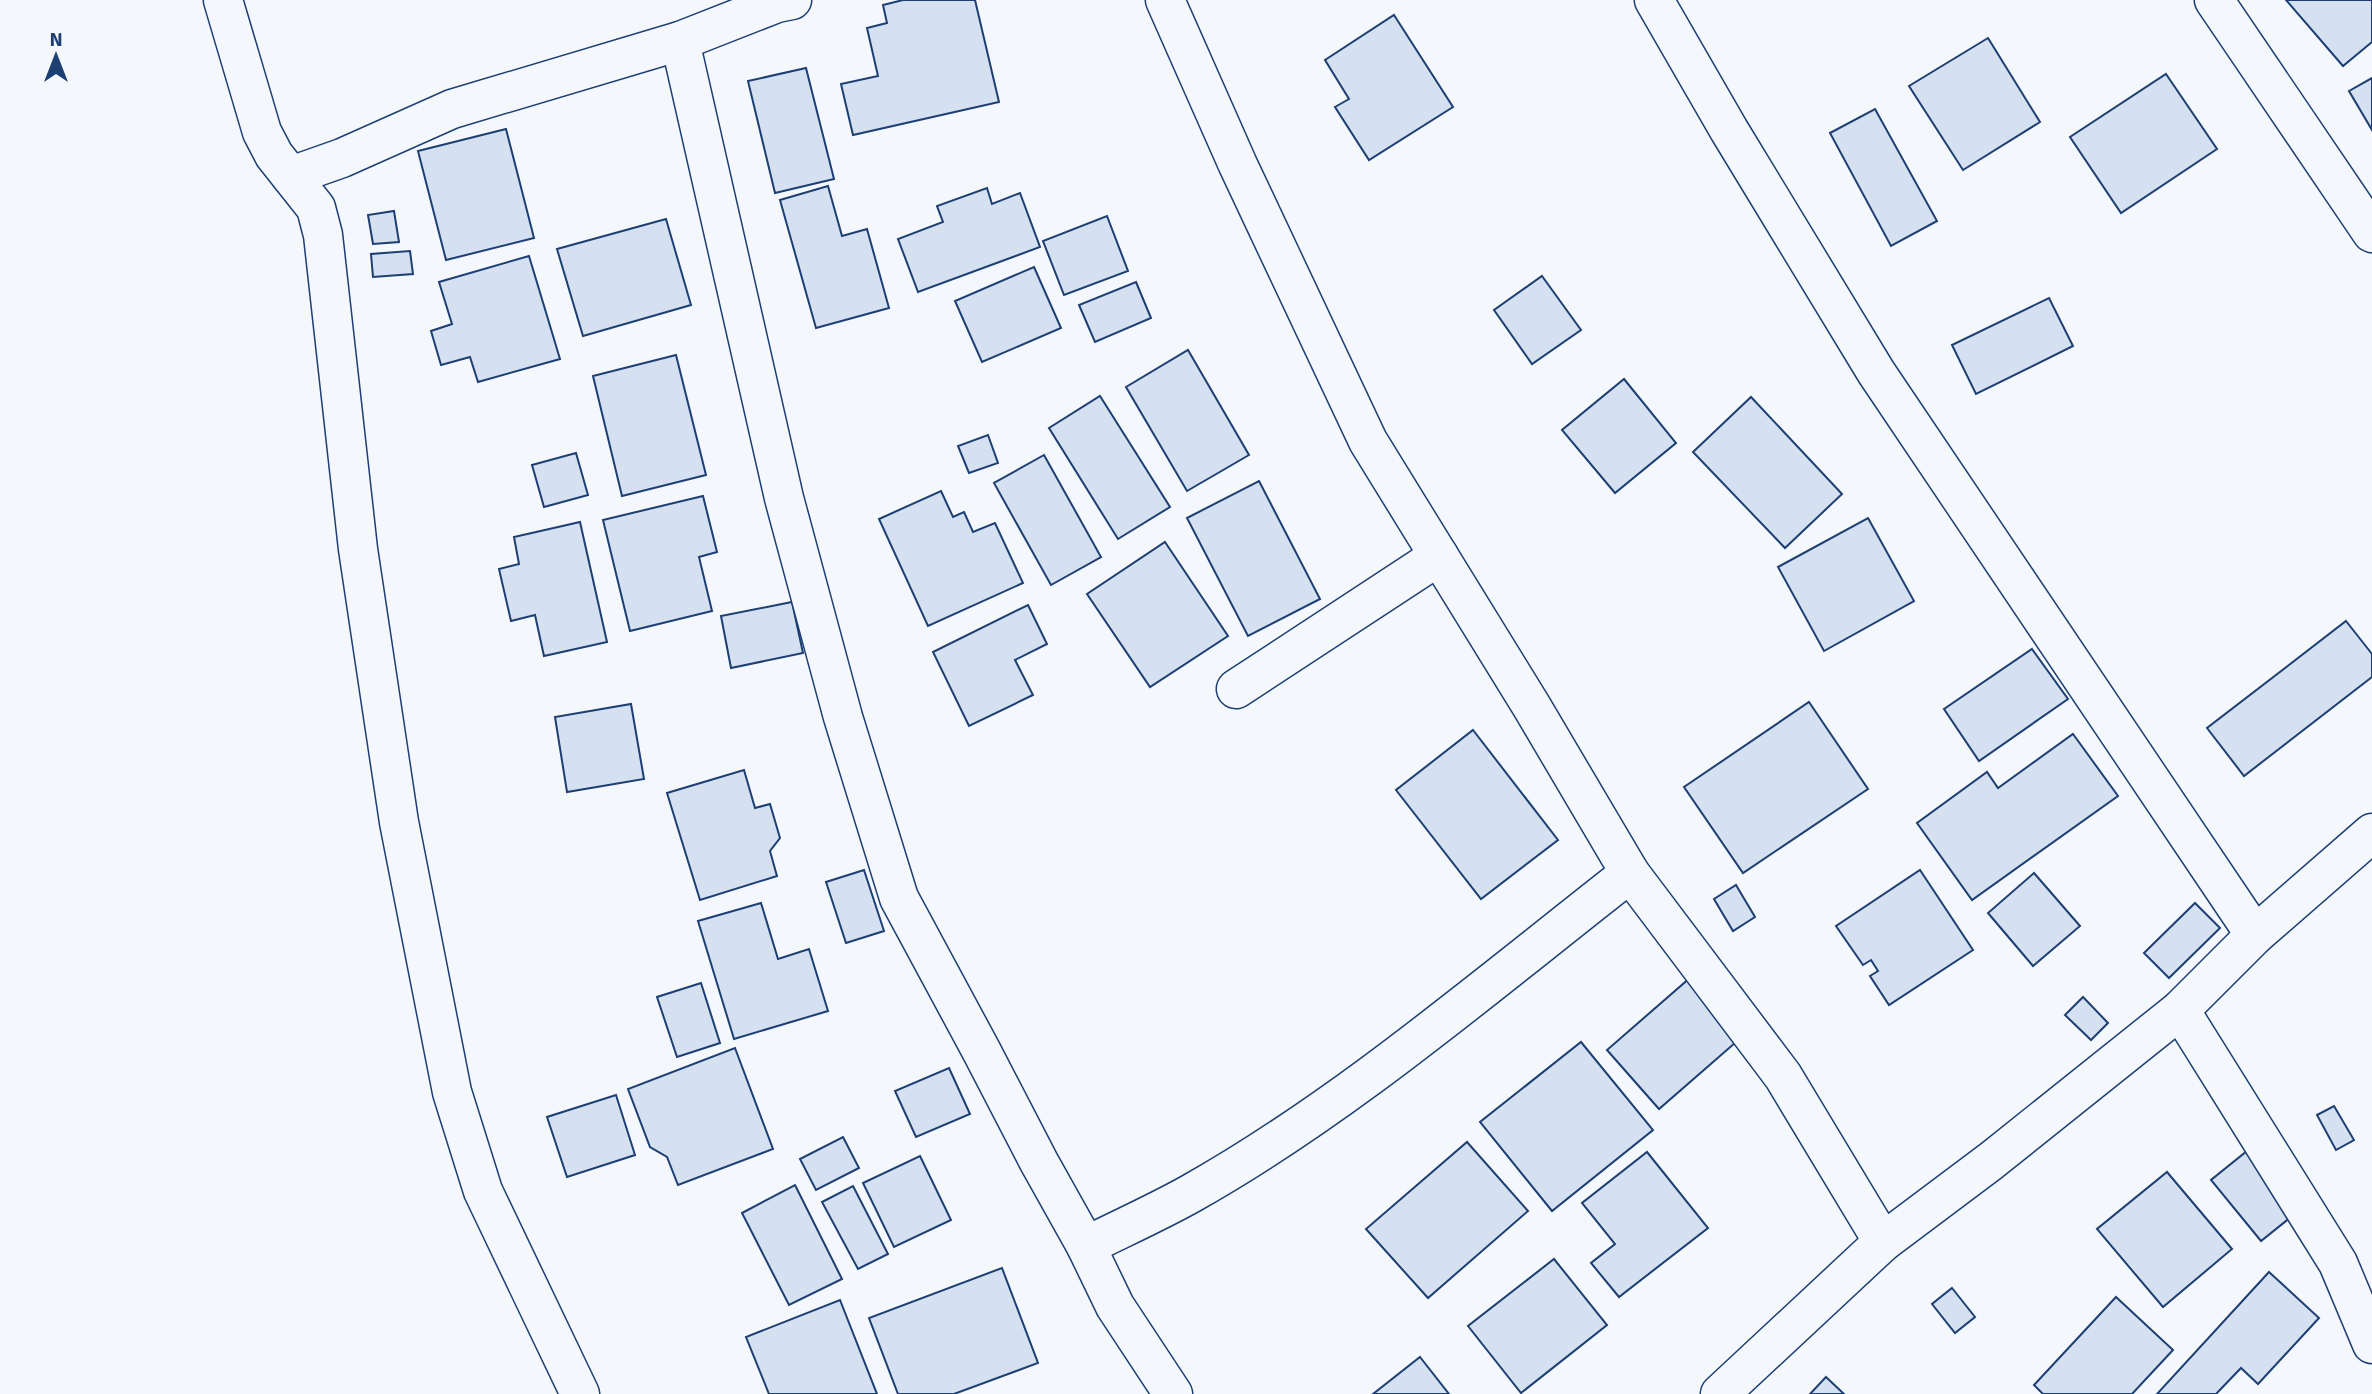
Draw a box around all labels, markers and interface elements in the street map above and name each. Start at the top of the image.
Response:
north arrow [21,21,91,91]
text: N [49,28,63,52]

